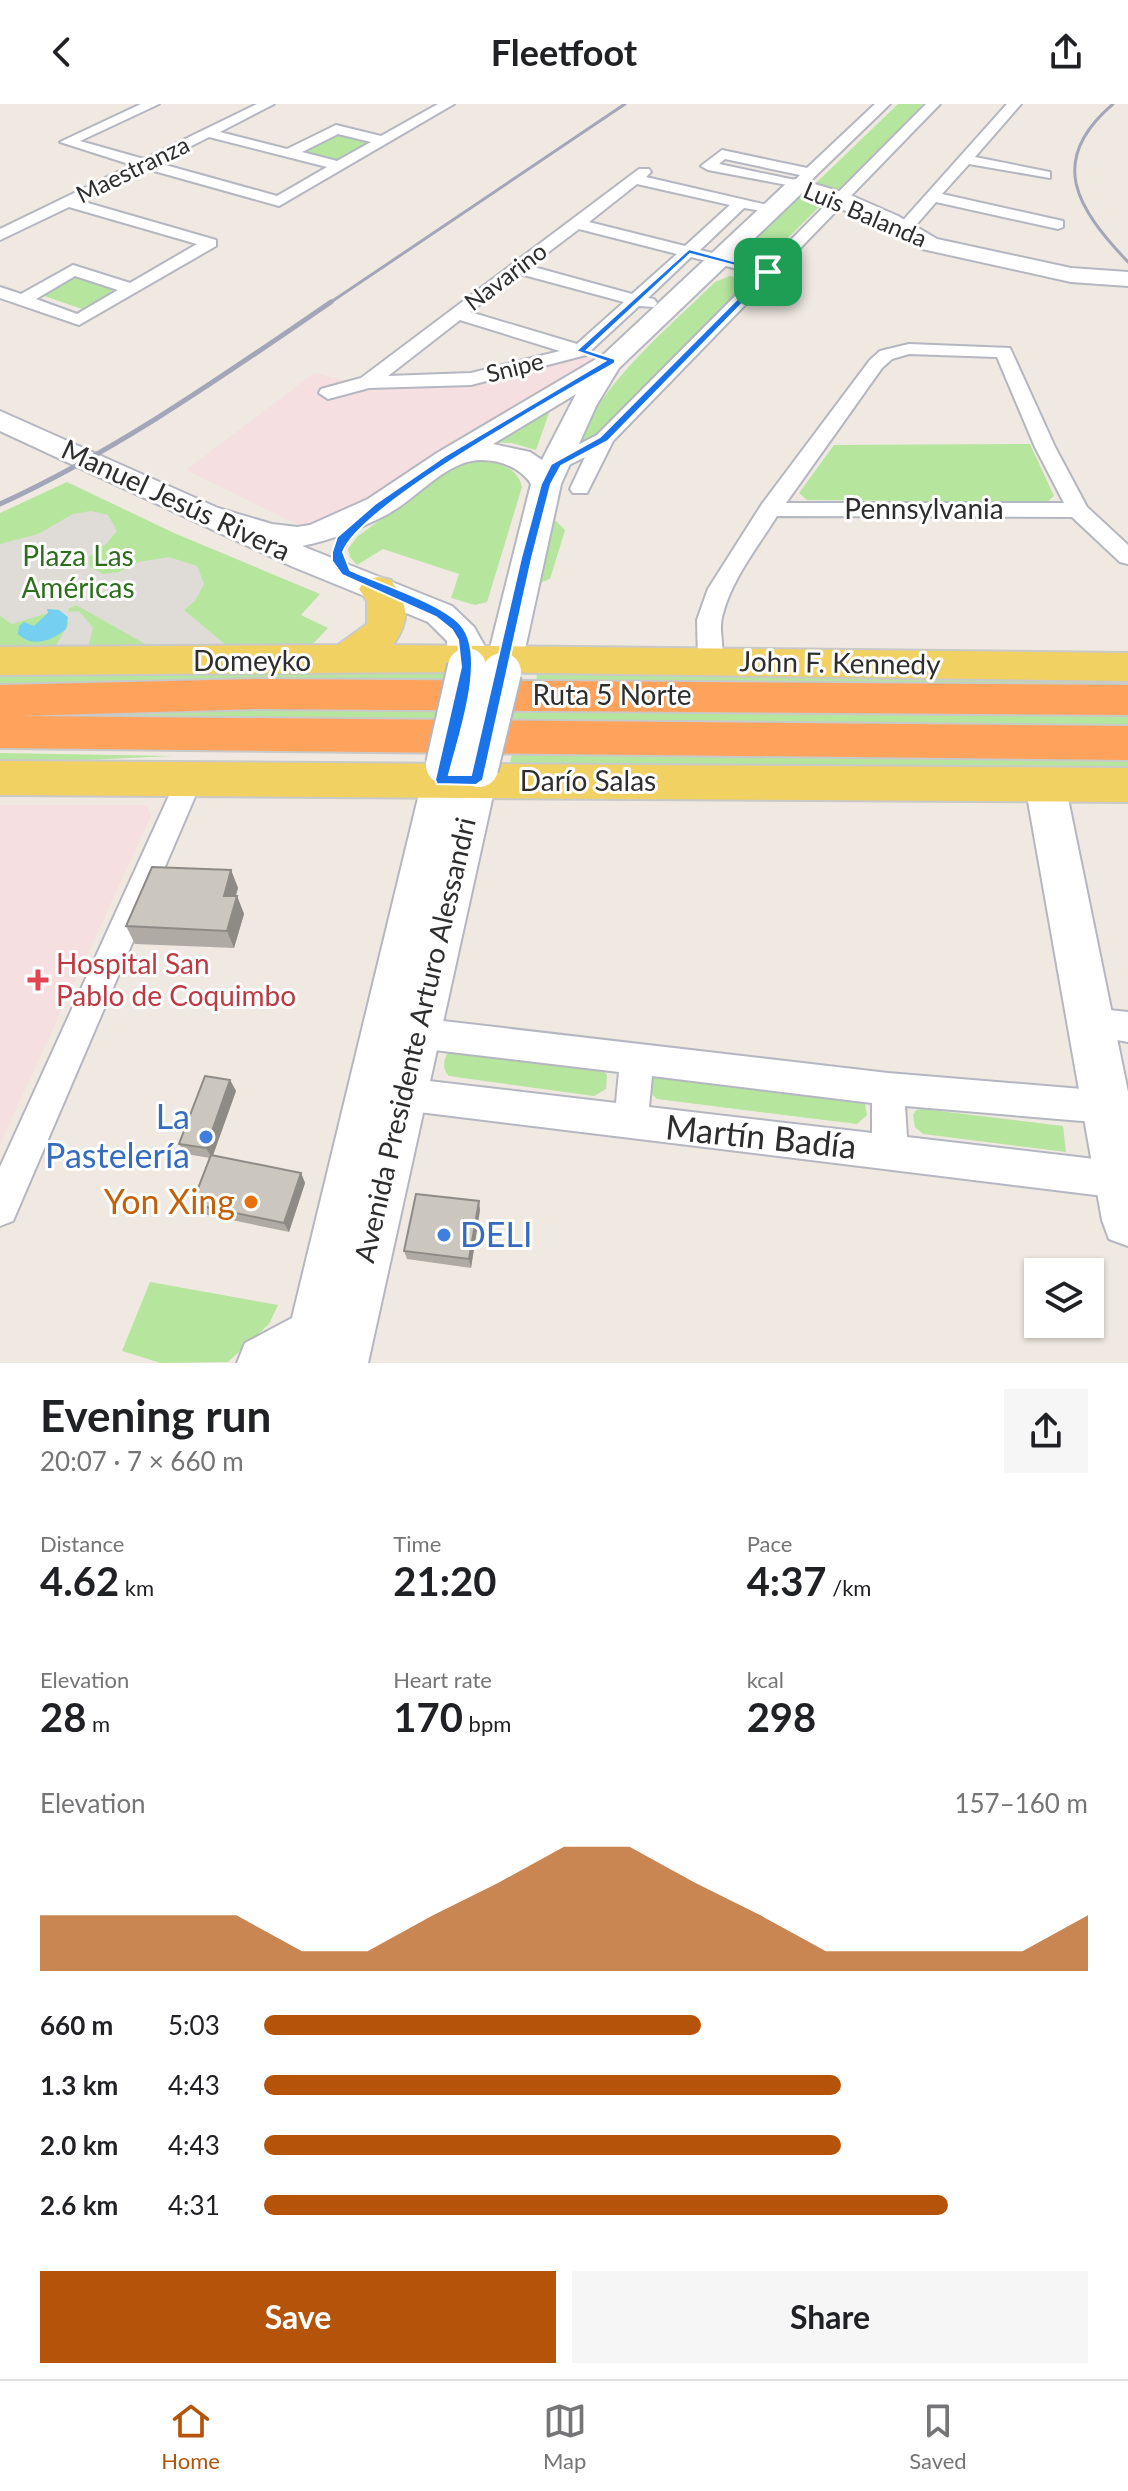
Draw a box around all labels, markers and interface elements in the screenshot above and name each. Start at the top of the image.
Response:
icon: back [40,30,84,74]
text: Fleetfoot [491,30,637,74]
icon: share [1044,30,1088,74]
street label: Maestranza [71,129,194,208]
street label: Luis Balanda [800,175,932,253]
street label: Navarino [458,236,552,316]
pin [734,238,802,306]
icon: arrive [746,250,790,294]
street label: Snipe [483,345,546,388]
street label: Manuel Jesús Rivera [57,431,296,567]
street label: Pennsylvania [844,491,1004,525]
park label: Plaza Las Américas [21,538,135,604]
street label: Domeyko [193,643,311,677]
street label: John F. Kennedy [739,643,941,681]
street label: Ruta 5 Norte [533,677,691,711]
street label: Darío Salas [520,763,656,797]
street label: Avenida Presidente Arturo Alessandri [346,814,482,1266]
place label: Hospital San Pablo de Coquimbo [56,946,296,1012]
marker: Hospital San Pablo de Coquimbo [27,969,49,991]
place label: La Pastelería [45,1095,190,1175]
street label: Martín Badía [664,1105,859,1166]
marker: La Pastelería [197,1128,215,1146]
place label: Yon Xing [104,1180,235,1221]
marker: Yon Xing [242,1193,260,1211]
place label: DELI [460,1213,532,1254]
marker: DELI [435,1226,453,1244]
map controls [1024,1258,1104,1338]
button: layers [1024,1258,1104,1338]
text: Evening run [40,1389,271,1441]
button: share [1004,1389,1088,1473]
text: 20:07 · 7 × 660 m [40,1445,244,1477]
text: Distance [40,1530,124,1557]
text: Time [393,1530,441,1557]
text: Pace [747,1530,792,1557]
text: 4.62 [40,1557,119,1605]
text: 21:20 [393,1557,496,1605]
text: 4:37 [747,1557,827,1605]
text: km [119,1574,154,1601]
text: /km [827,1574,871,1601]
text: Elevation [40,1666,129,1693]
text: Heart rate [393,1666,492,1693]
text: kcal [747,1666,784,1693]
text: 28 [40,1693,86,1741]
text: 170 [393,1693,463,1741]
text: 298 [747,1693,816,1741]
text: m [86,1710,110,1737]
text: bpm [463,1710,511,1737]
text: Elevation [40,1787,146,1819]
text: 157–160 m [954,1787,1088,1819]
text: 660 m [40,2009,113,2041]
text: 5:03 [168,2009,220,2041]
text: 1.3 km [40,2069,118,2101]
text: 4:43 [168,2069,220,2101]
text: 2.0 km [40,2129,118,2161]
text: 4:43 [168,2129,220,2161]
text: 2.6 km [40,2189,118,2221]
text: 4:31 [168,2189,220,2221]
button: Save [40,2271,556,2363]
button: Share [572,2271,1088,2363]
tab: Home [161,2399,220,2474]
tab: Map [543,2399,587,2474]
tab: Saved [909,2399,967,2474]

